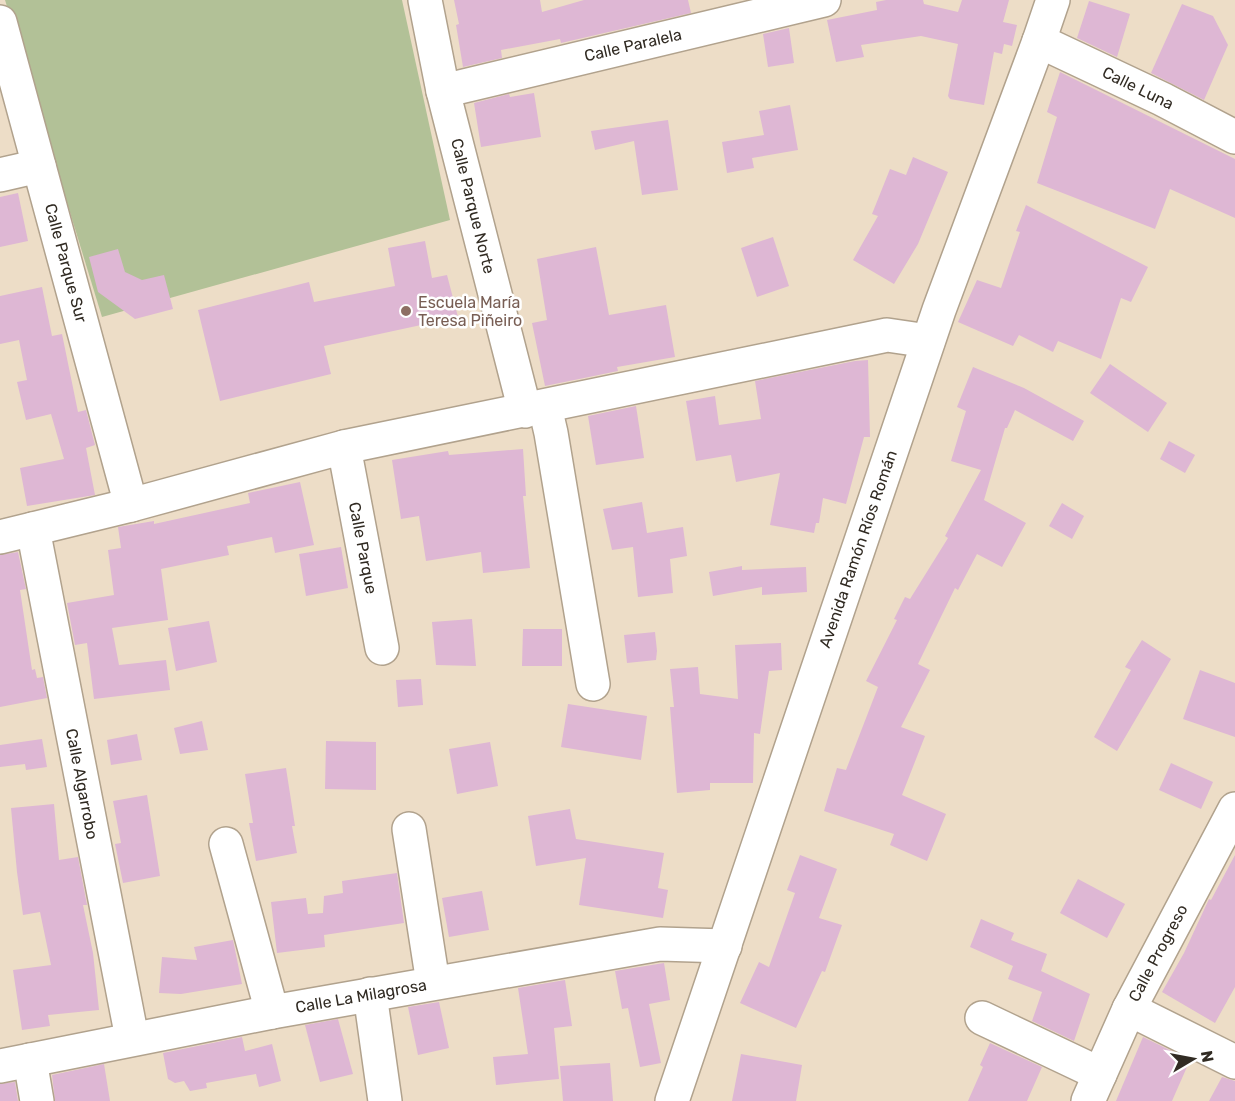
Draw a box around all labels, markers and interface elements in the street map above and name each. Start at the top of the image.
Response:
street label: Calle Paralela [582,25,684,65]
street label: Calle Luna [1099,63,1177,113]
street label: Calle Parque Norte [447,136,499,276]
street label: Calle Parque Sur [41,201,91,325]
place label: Escuela María Teresa Piñeiro [418,293,522,330]
marker: Escuela María Teresa Piñeiro [399,304,413,318]
street label: Avenida Ramón Ríos Román [815,448,901,650]
street label: Calle Parque [345,500,381,596]
street label: Calle Algarrobo [62,727,102,841]
street label: Calle Progreso [1124,901,1192,1005]
street label: Calle La Milagrosa [294,975,428,1017]
north arrow [1163,1029,1223,1089]
text: N [1197,1049,1218,1064]

